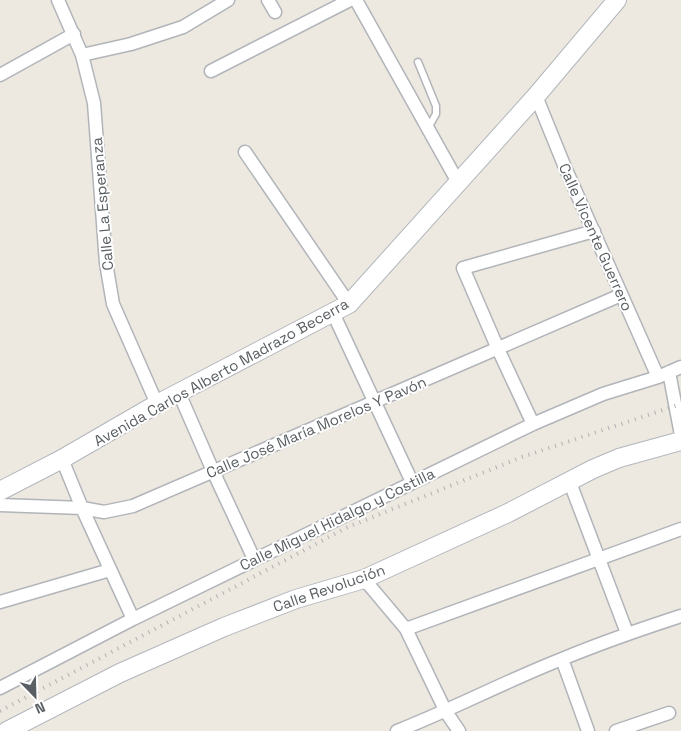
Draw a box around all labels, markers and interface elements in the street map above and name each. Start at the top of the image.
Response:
street label: Calle La Esperanza [87,136,117,271]
street label: Calle Vicente Guerrero [555,160,637,314]
street label: Avenida Carlos Alberto Madrazo Becerra [90,294,352,450]
street label: Calle José María Morelos Y Pavón [203,372,429,482]
street label: Calle Miguel Hidalgo y Costilla [236,463,438,575]
street label: Calle Revolución [270,560,388,616]
north arrow [10,671,60,721]
text: N [32,698,48,718]

